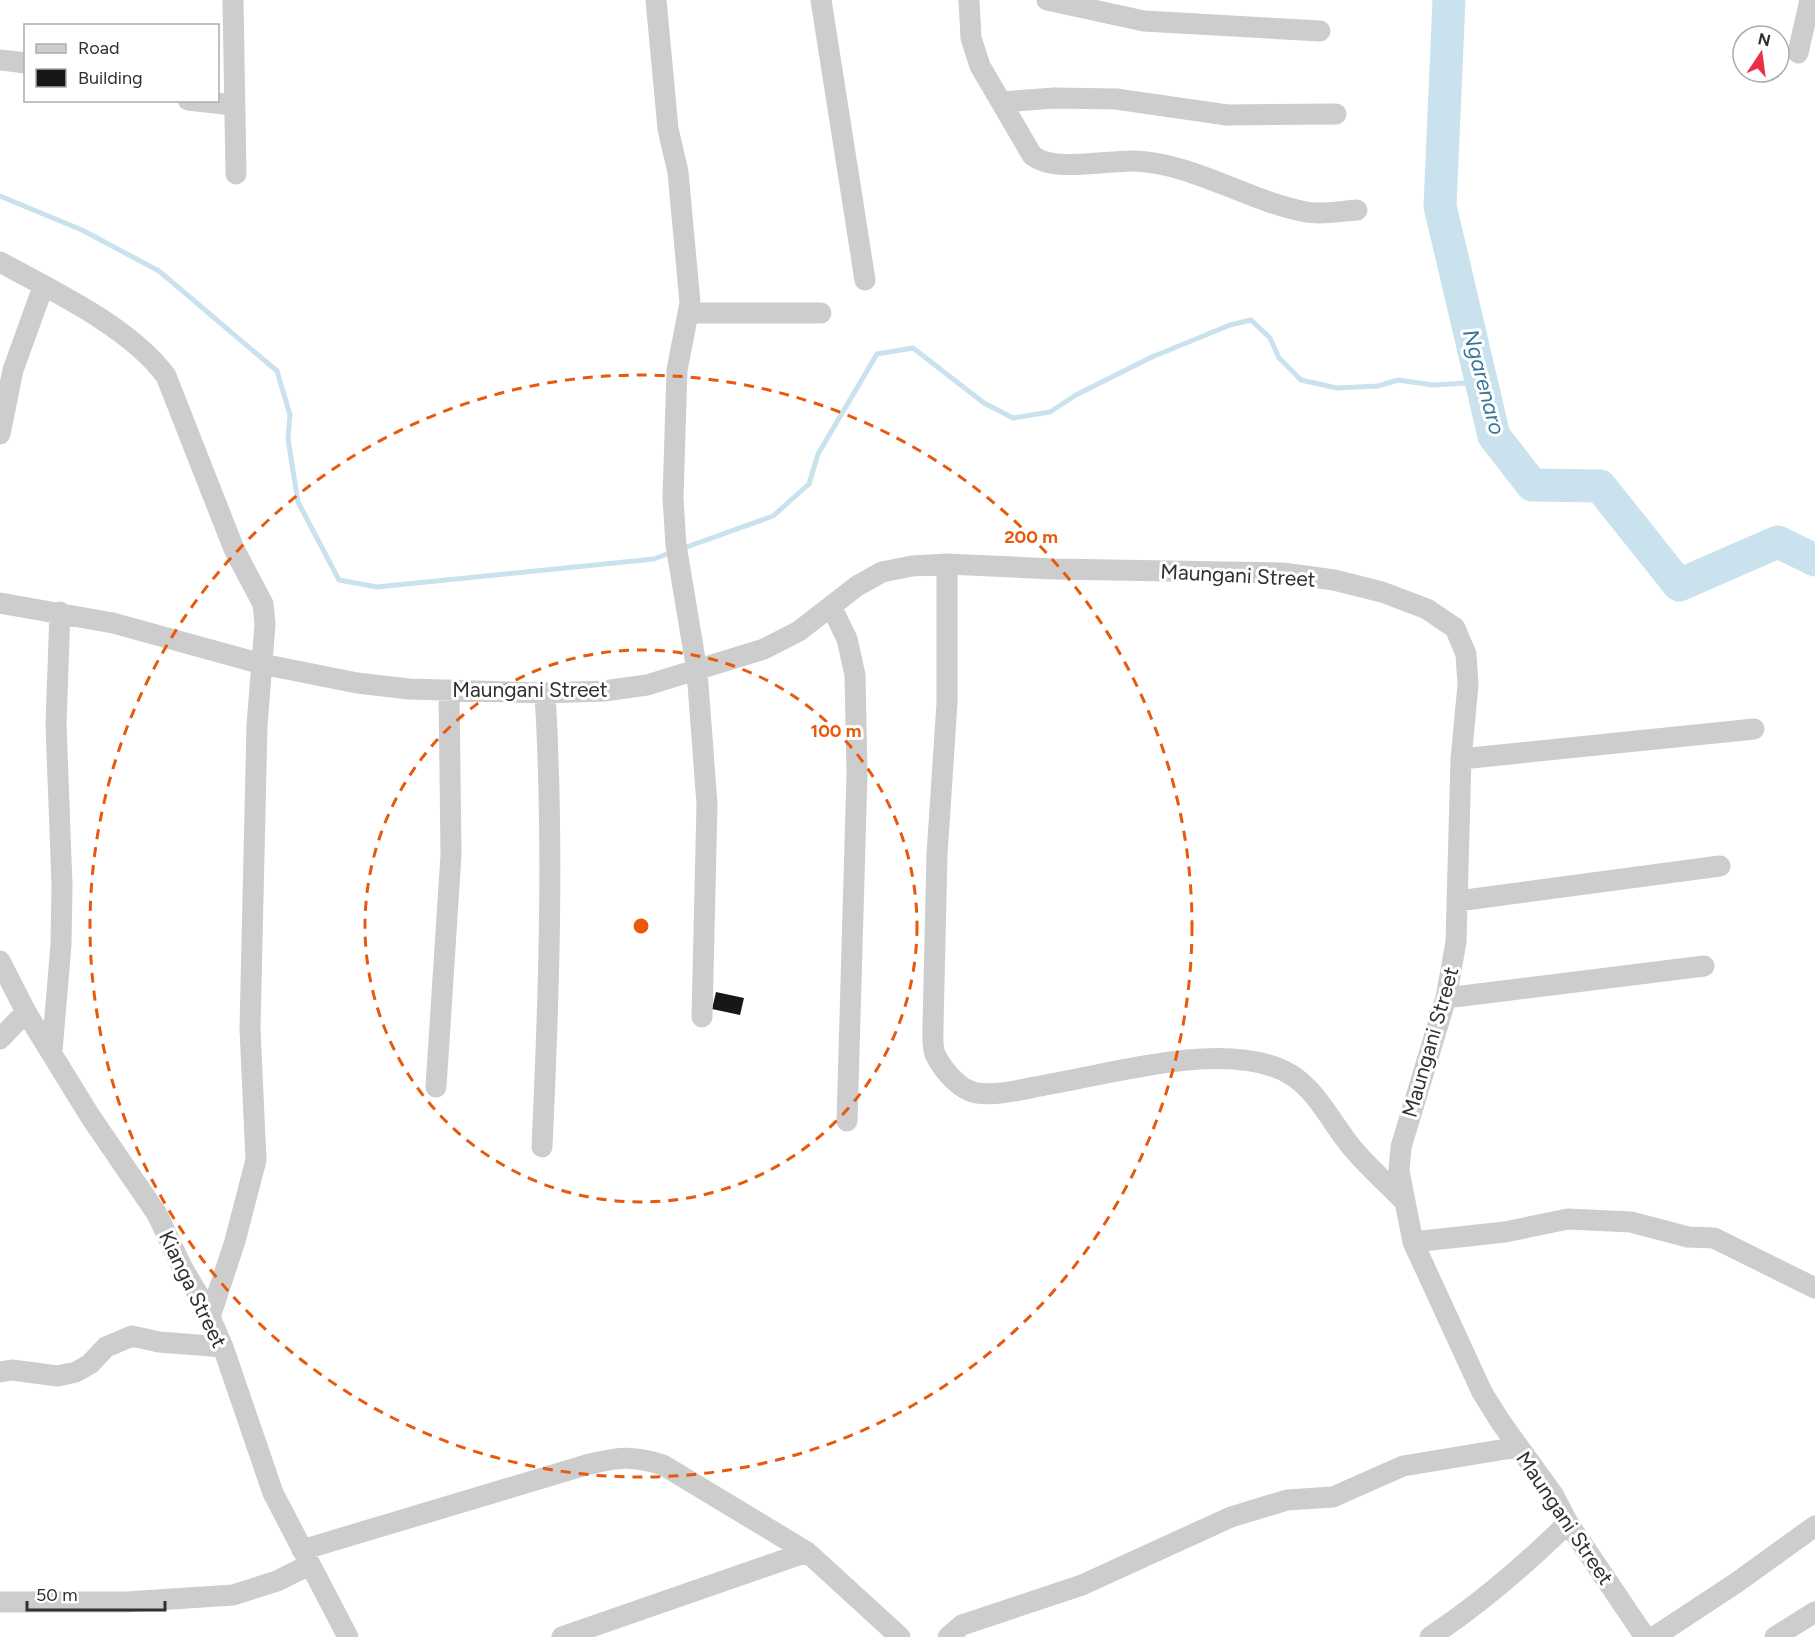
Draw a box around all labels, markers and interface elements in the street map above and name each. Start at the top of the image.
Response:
legend [24,24,219,102]
north arrow [1731,24,1791,84]
text: N [1756,29,1772,51]
text: Road [78,37,119,59]
text: Building [78,67,143,89]
water label: Ngarenaro [1457,326,1511,438]
text: 200 m [1004,526,1058,548]
street label: Maungani Street [1160,558,1316,592]
street label: Maungani Street [452,677,608,702]
text: 100 m [811,720,861,742]
centre of rings [631,916,651,936]
street label: Maungani Street [1397,964,1463,1120]
street label: Kianga Street [154,1226,232,1352]
street label: Maungani Street [1511,1447,1619,1590]
scale bar [27,1574,165,1612]
text: 50 m [36,1584,78,1606]

